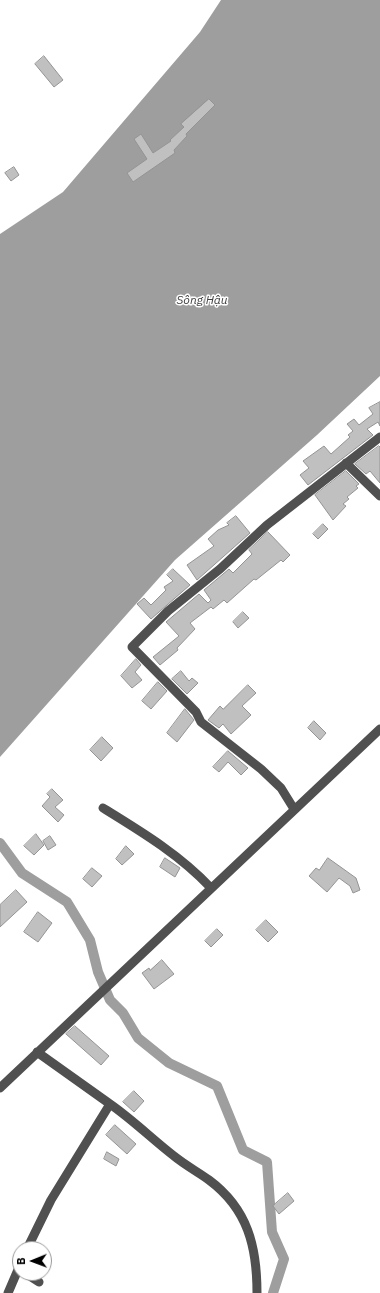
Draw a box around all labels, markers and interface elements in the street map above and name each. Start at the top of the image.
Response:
water label: Sông Hậu [176,294,228,308]
north arrow [12,1241,52,1281]
text: B [14,1257,28,1265]

